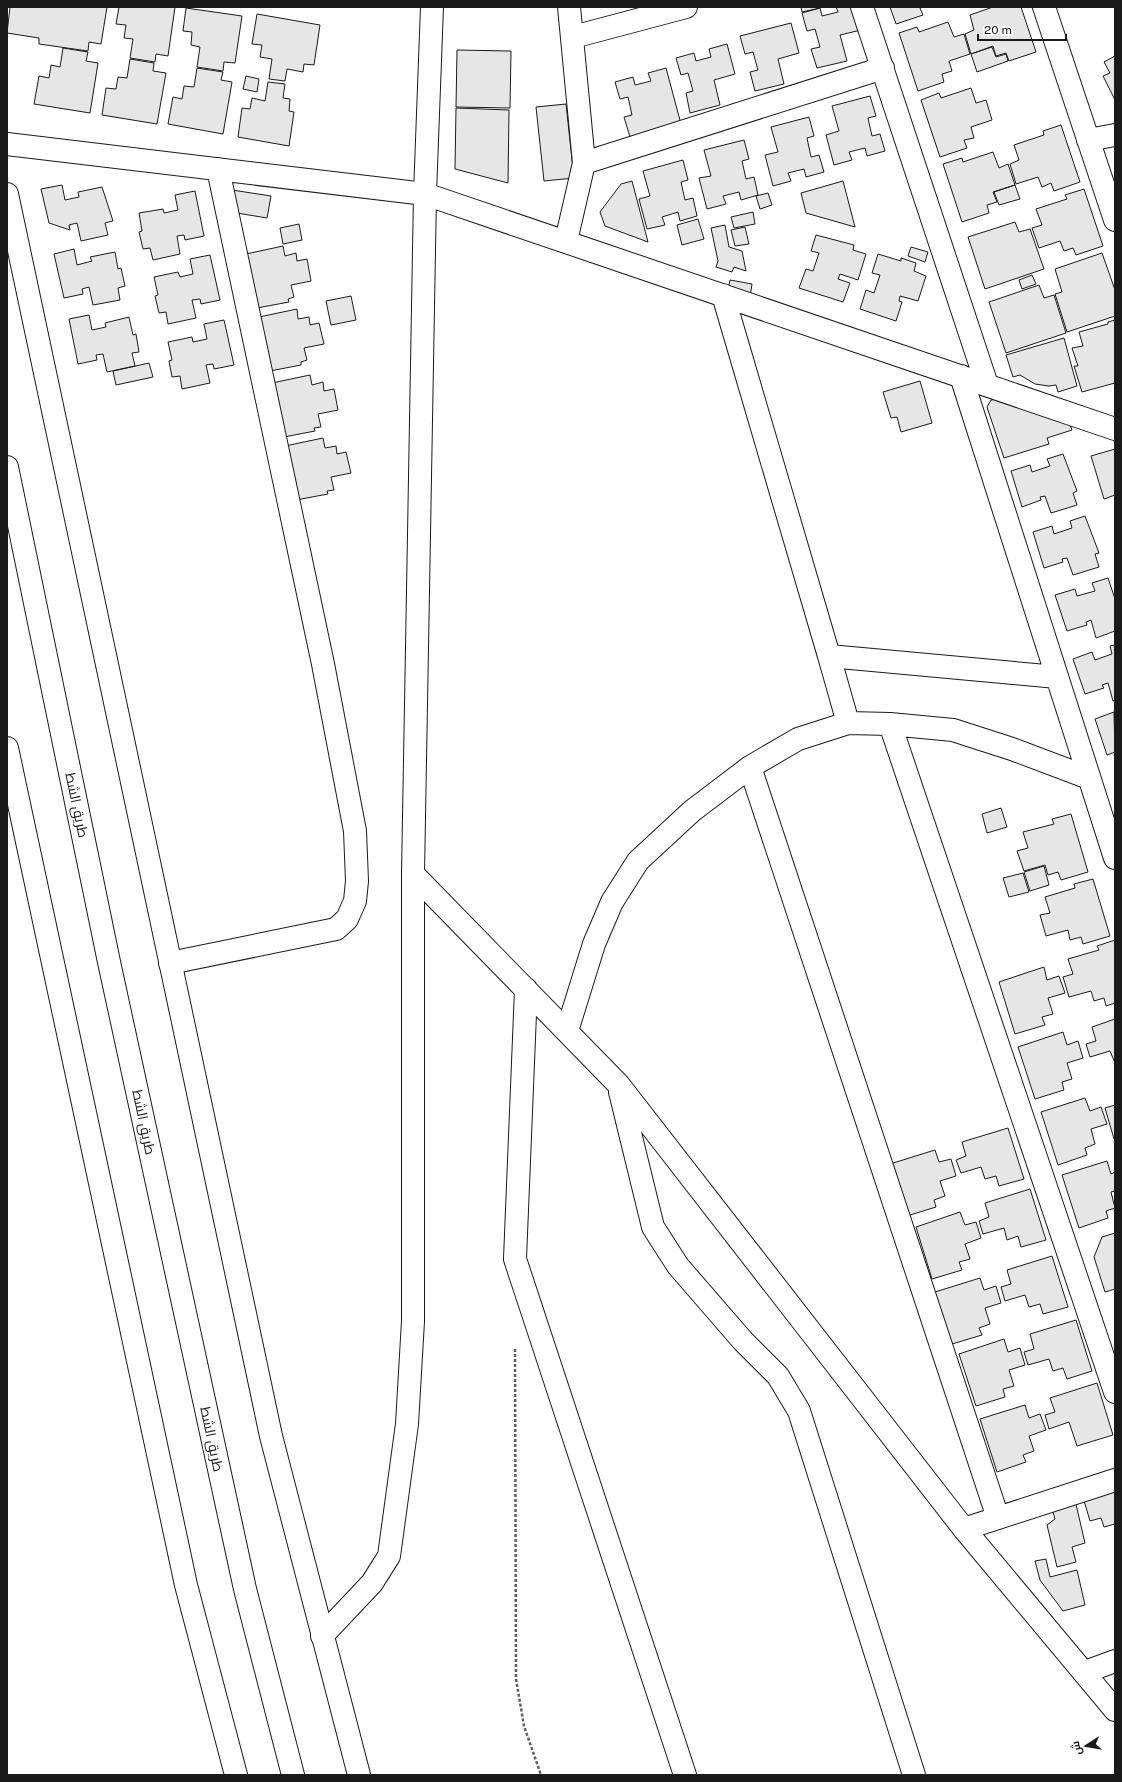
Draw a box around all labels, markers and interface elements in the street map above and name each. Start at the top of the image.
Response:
scale bar [978,16,1066,42]
text: 20 m [984,23,1012,37]
street label: طريق الشط [61,771,92,839]
street label: طريق الشط [128,1088,159,1156]
street label: طريق الشط [196,1405,227,1473]
north arrow [1066,1726,1106,1766]
text: ش [1069,1740,1085,1756]

